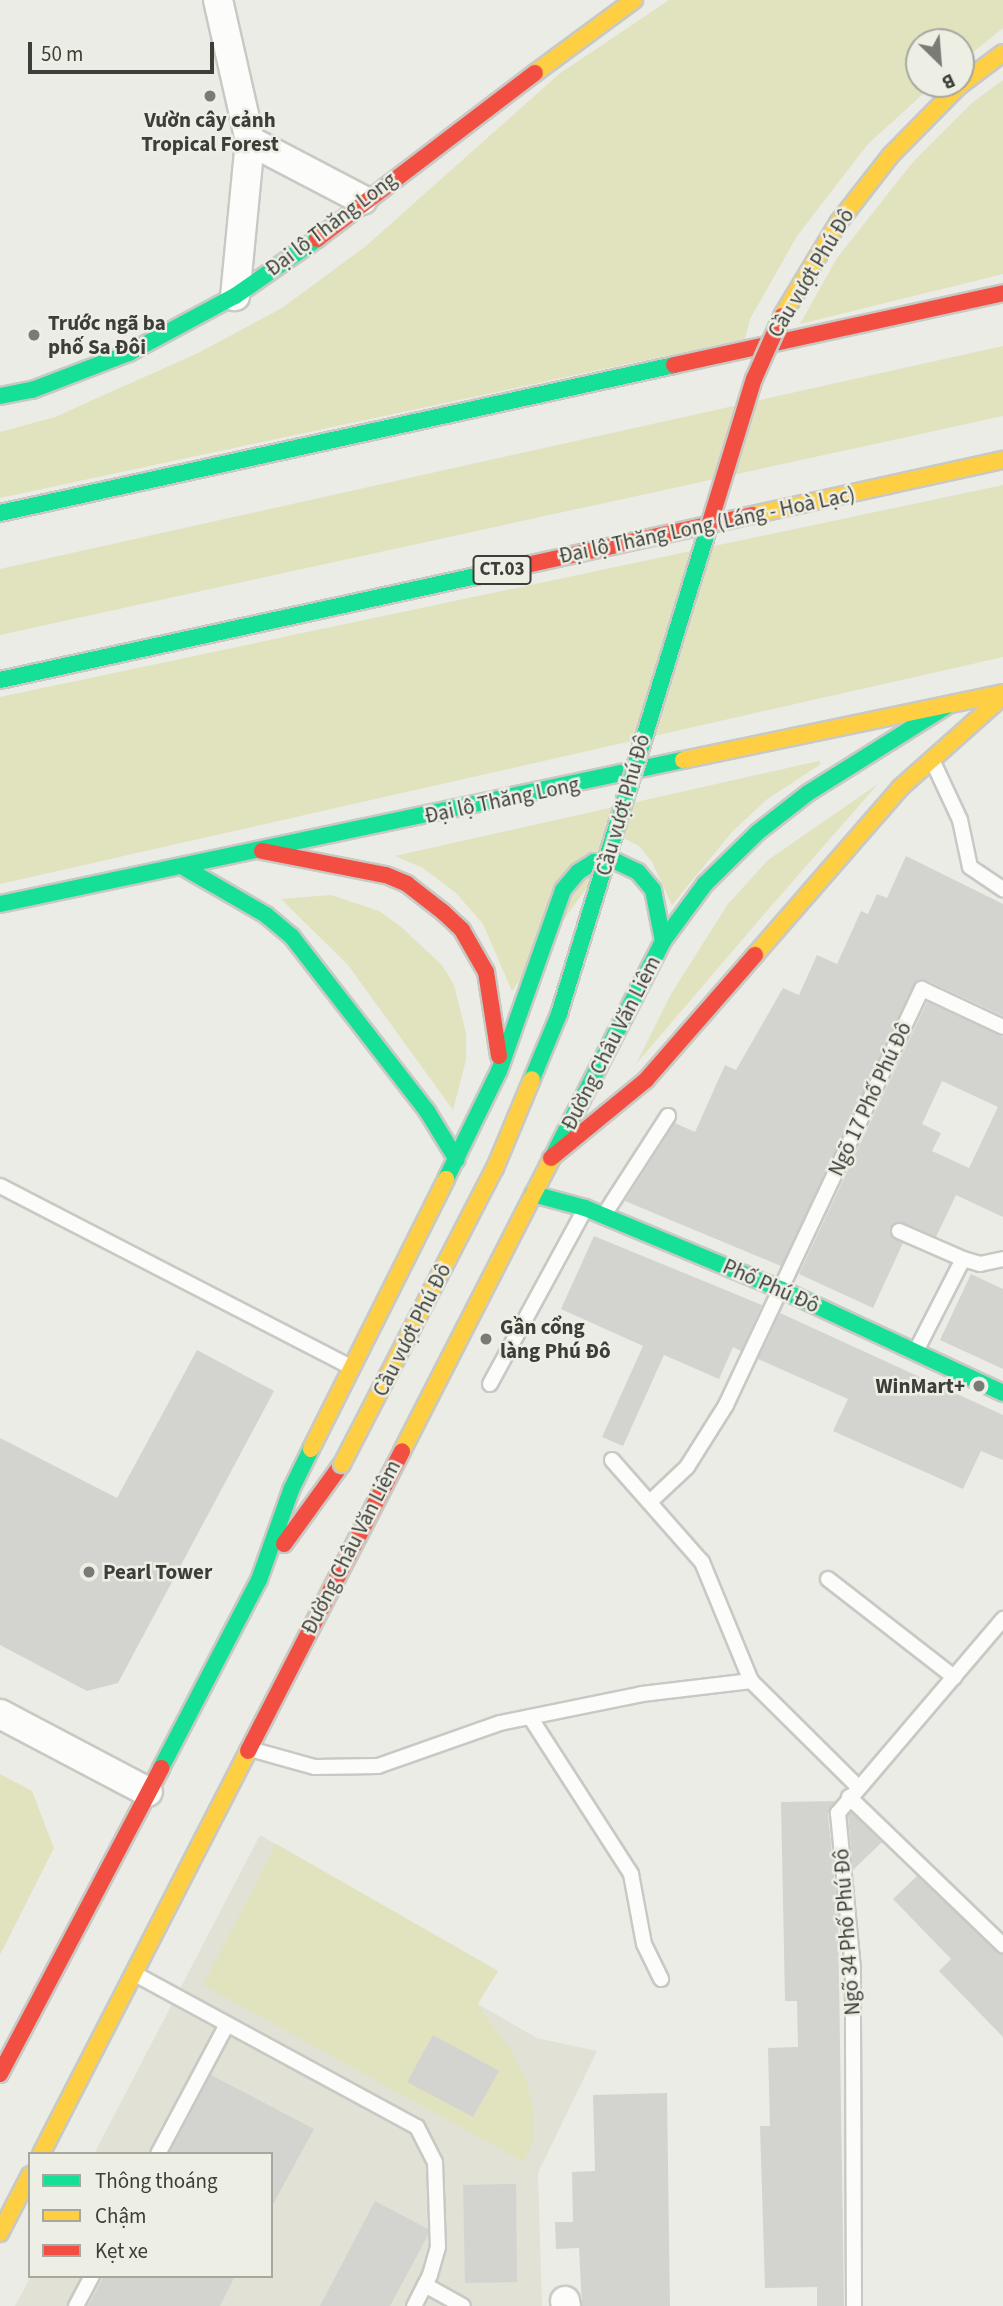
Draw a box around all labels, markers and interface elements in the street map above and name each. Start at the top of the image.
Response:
scale bar [32,28,217,72]
north arrow [905,28,975,98]
text: 50 m [41,39,83,69]
text: B [937,66,959,95]
marker: Vườn cây cảnh Tropical Forest [202,88,218,104]
place label: Vườn cây cảnh Tropical Forest [141,107,279,157]
street label: Đại lộ Thăng Long [261,167,401,281]
street label: Cầu vượt Phú Đô [763,204,859,342]
place label: Trước ngã ba phố Sa Đôi [48,310,166,360]
marker: Trước ngã ba phố Sa Đôi [26,327,42,343]
street label: Đại lộ Thăng Long (Láng - Hoà Lạc) [557,481,857,569]
road number: CT.03 [472,554,532,586]
street label: Cầu vượt Phú Đô [591,731,655,879]
street label: Đại lộ Thăng Long [423,771,581,829]
street label: Đường Châu Văn Liêm [556,952,666,1134]
street label: Ngõ 17 Phố Phú Đô [823,1018,917,1180]
street label: Phố Phú Đô [719,1254,823,1318]
street label: Cầu vượt Phú Đô [368,1259,456,1401]
place label: Gần cổng làng Phú Đô [500,1314,611,1364]
marker: Gần cổng làng Phú Đô [478,1331,494,1347]
place label: WinMart+ [876,1373,965,1399]
marker: WinMart+ [971,1378,987,1394]
street label: Đường Châu Văn Liêm [296,1456,406,1638]
place label: Pearl Tower [103,1559,212,1585]
marker: Pearl Tower [81,1564,97,1580]
street label: Ngõ 34 Phố Phú Đô [829,1848,865,2016]
legend [28,2152,273,2278]
text: Thông thoáng [95,2166,218,2196]
text: Chậm [95,2201,146,2231]
text: Kẹt xe [95,2236,148,2266]

